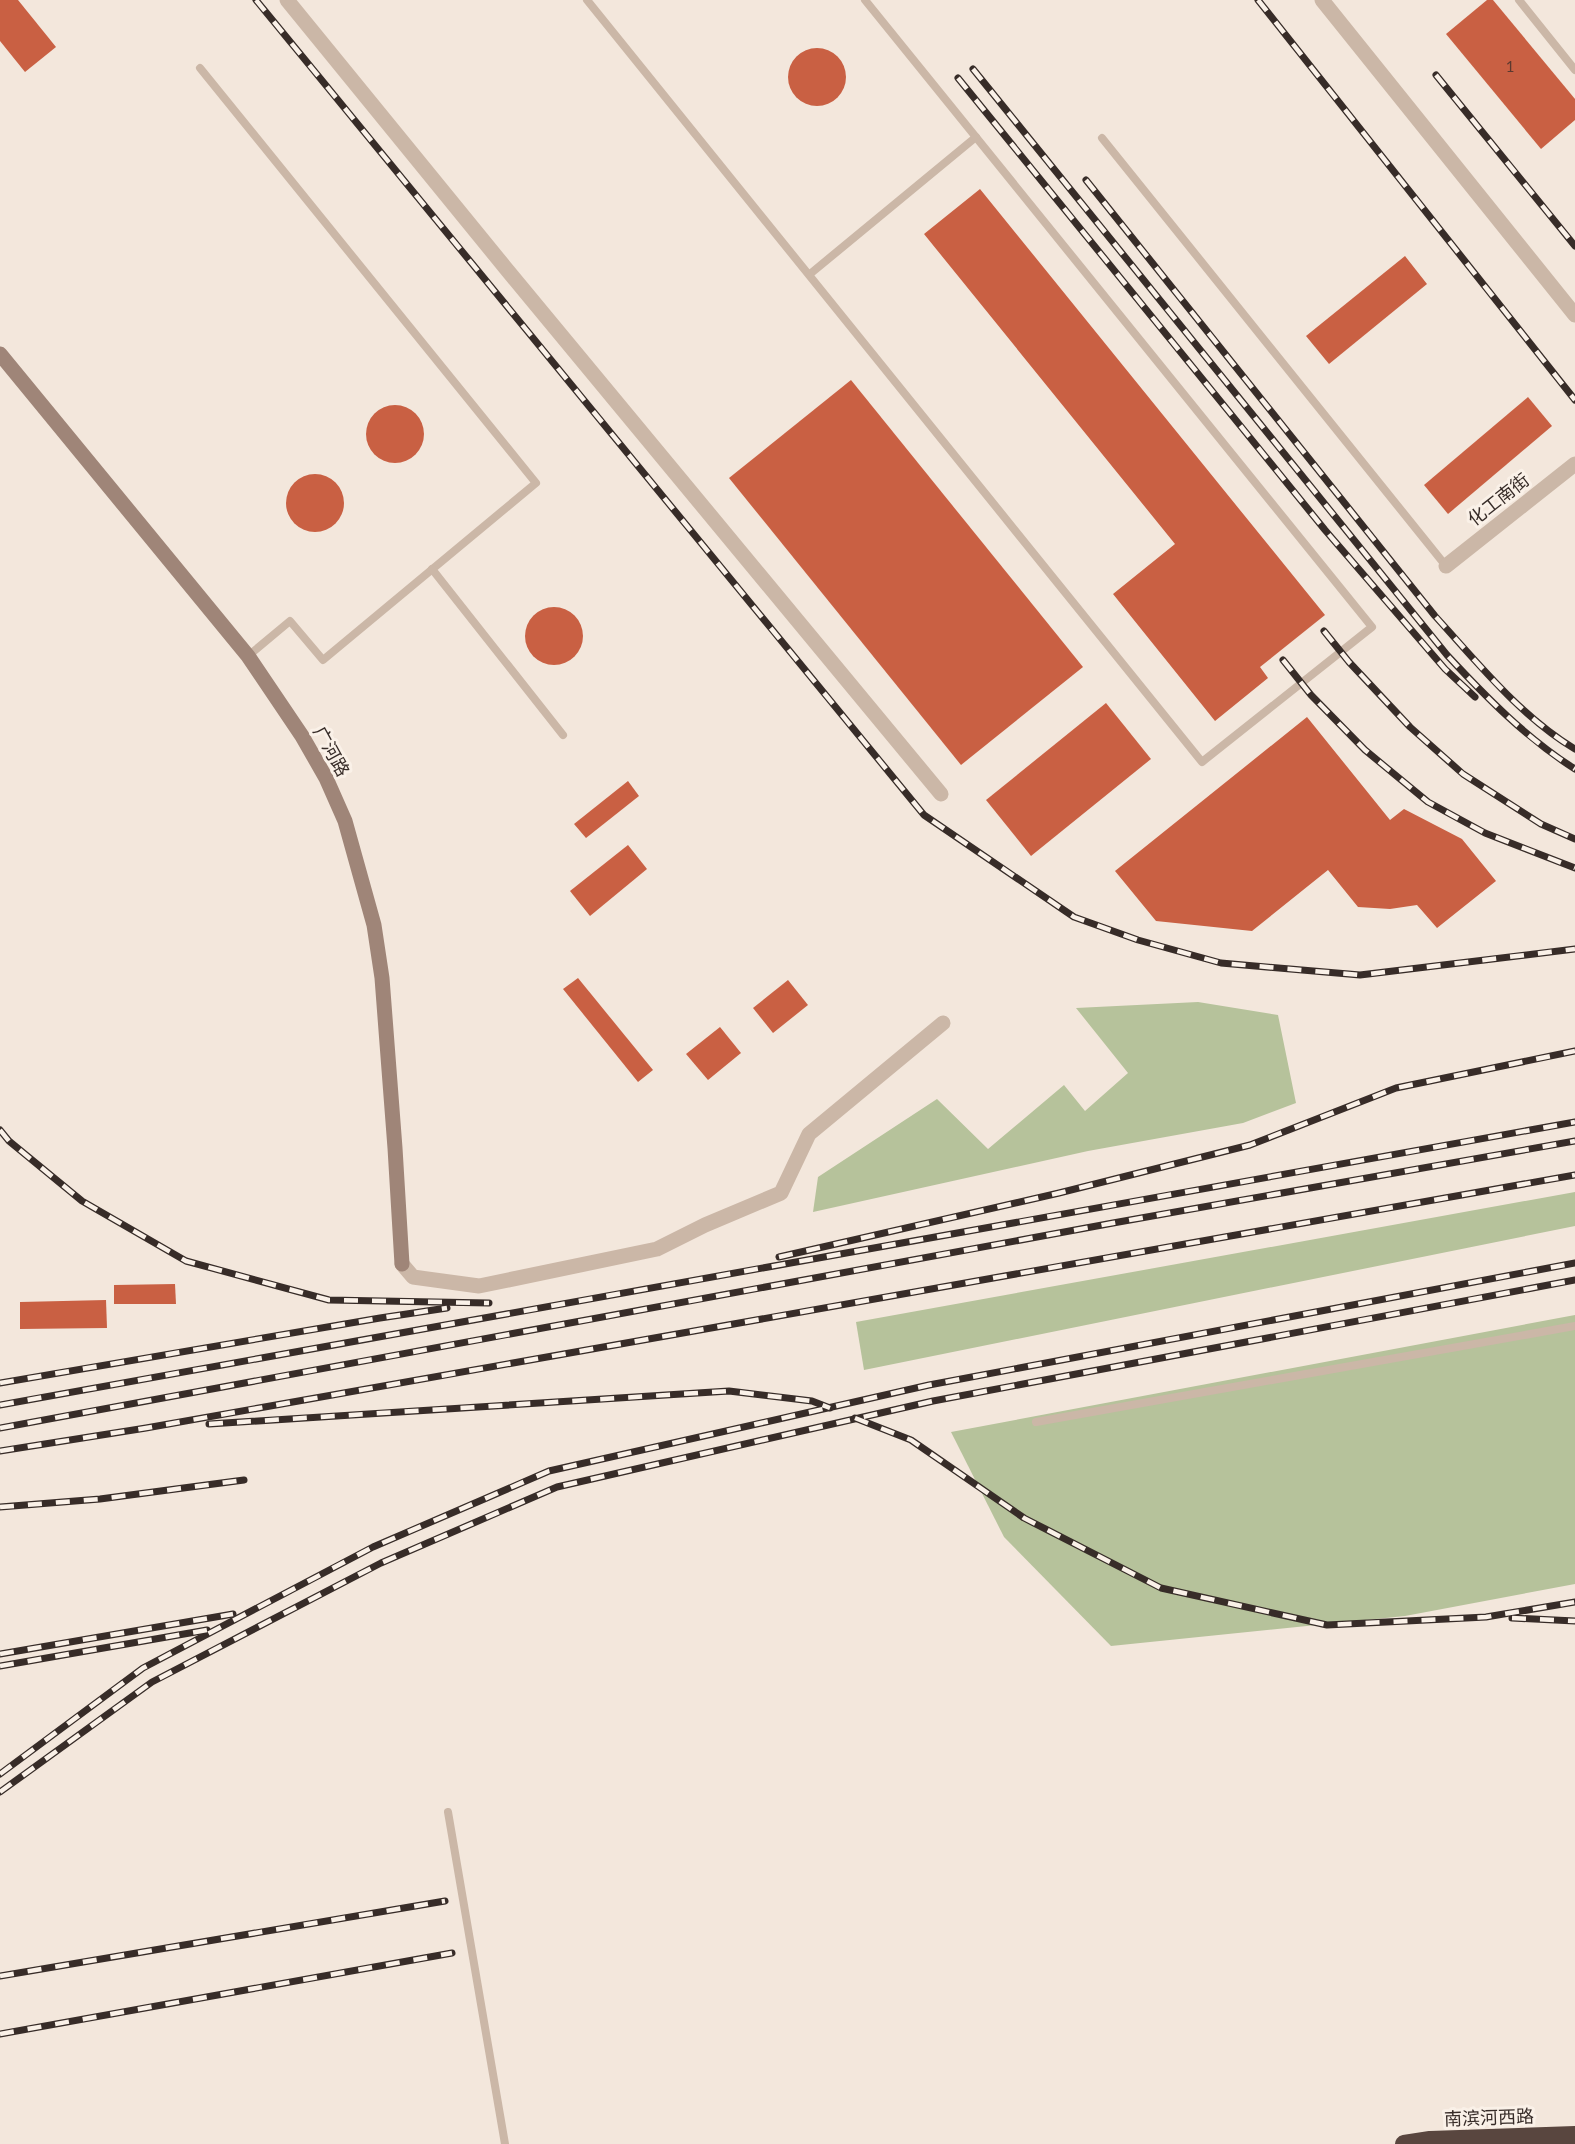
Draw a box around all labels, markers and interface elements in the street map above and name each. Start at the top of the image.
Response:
house number: 1 [1506,57,1514,75]
street label: 化工南街 [1463,468,1533,530]
street label: 广河路 [309,722,355,780]
street label: 南滨河西路 [1444,2104,1534,2130]

